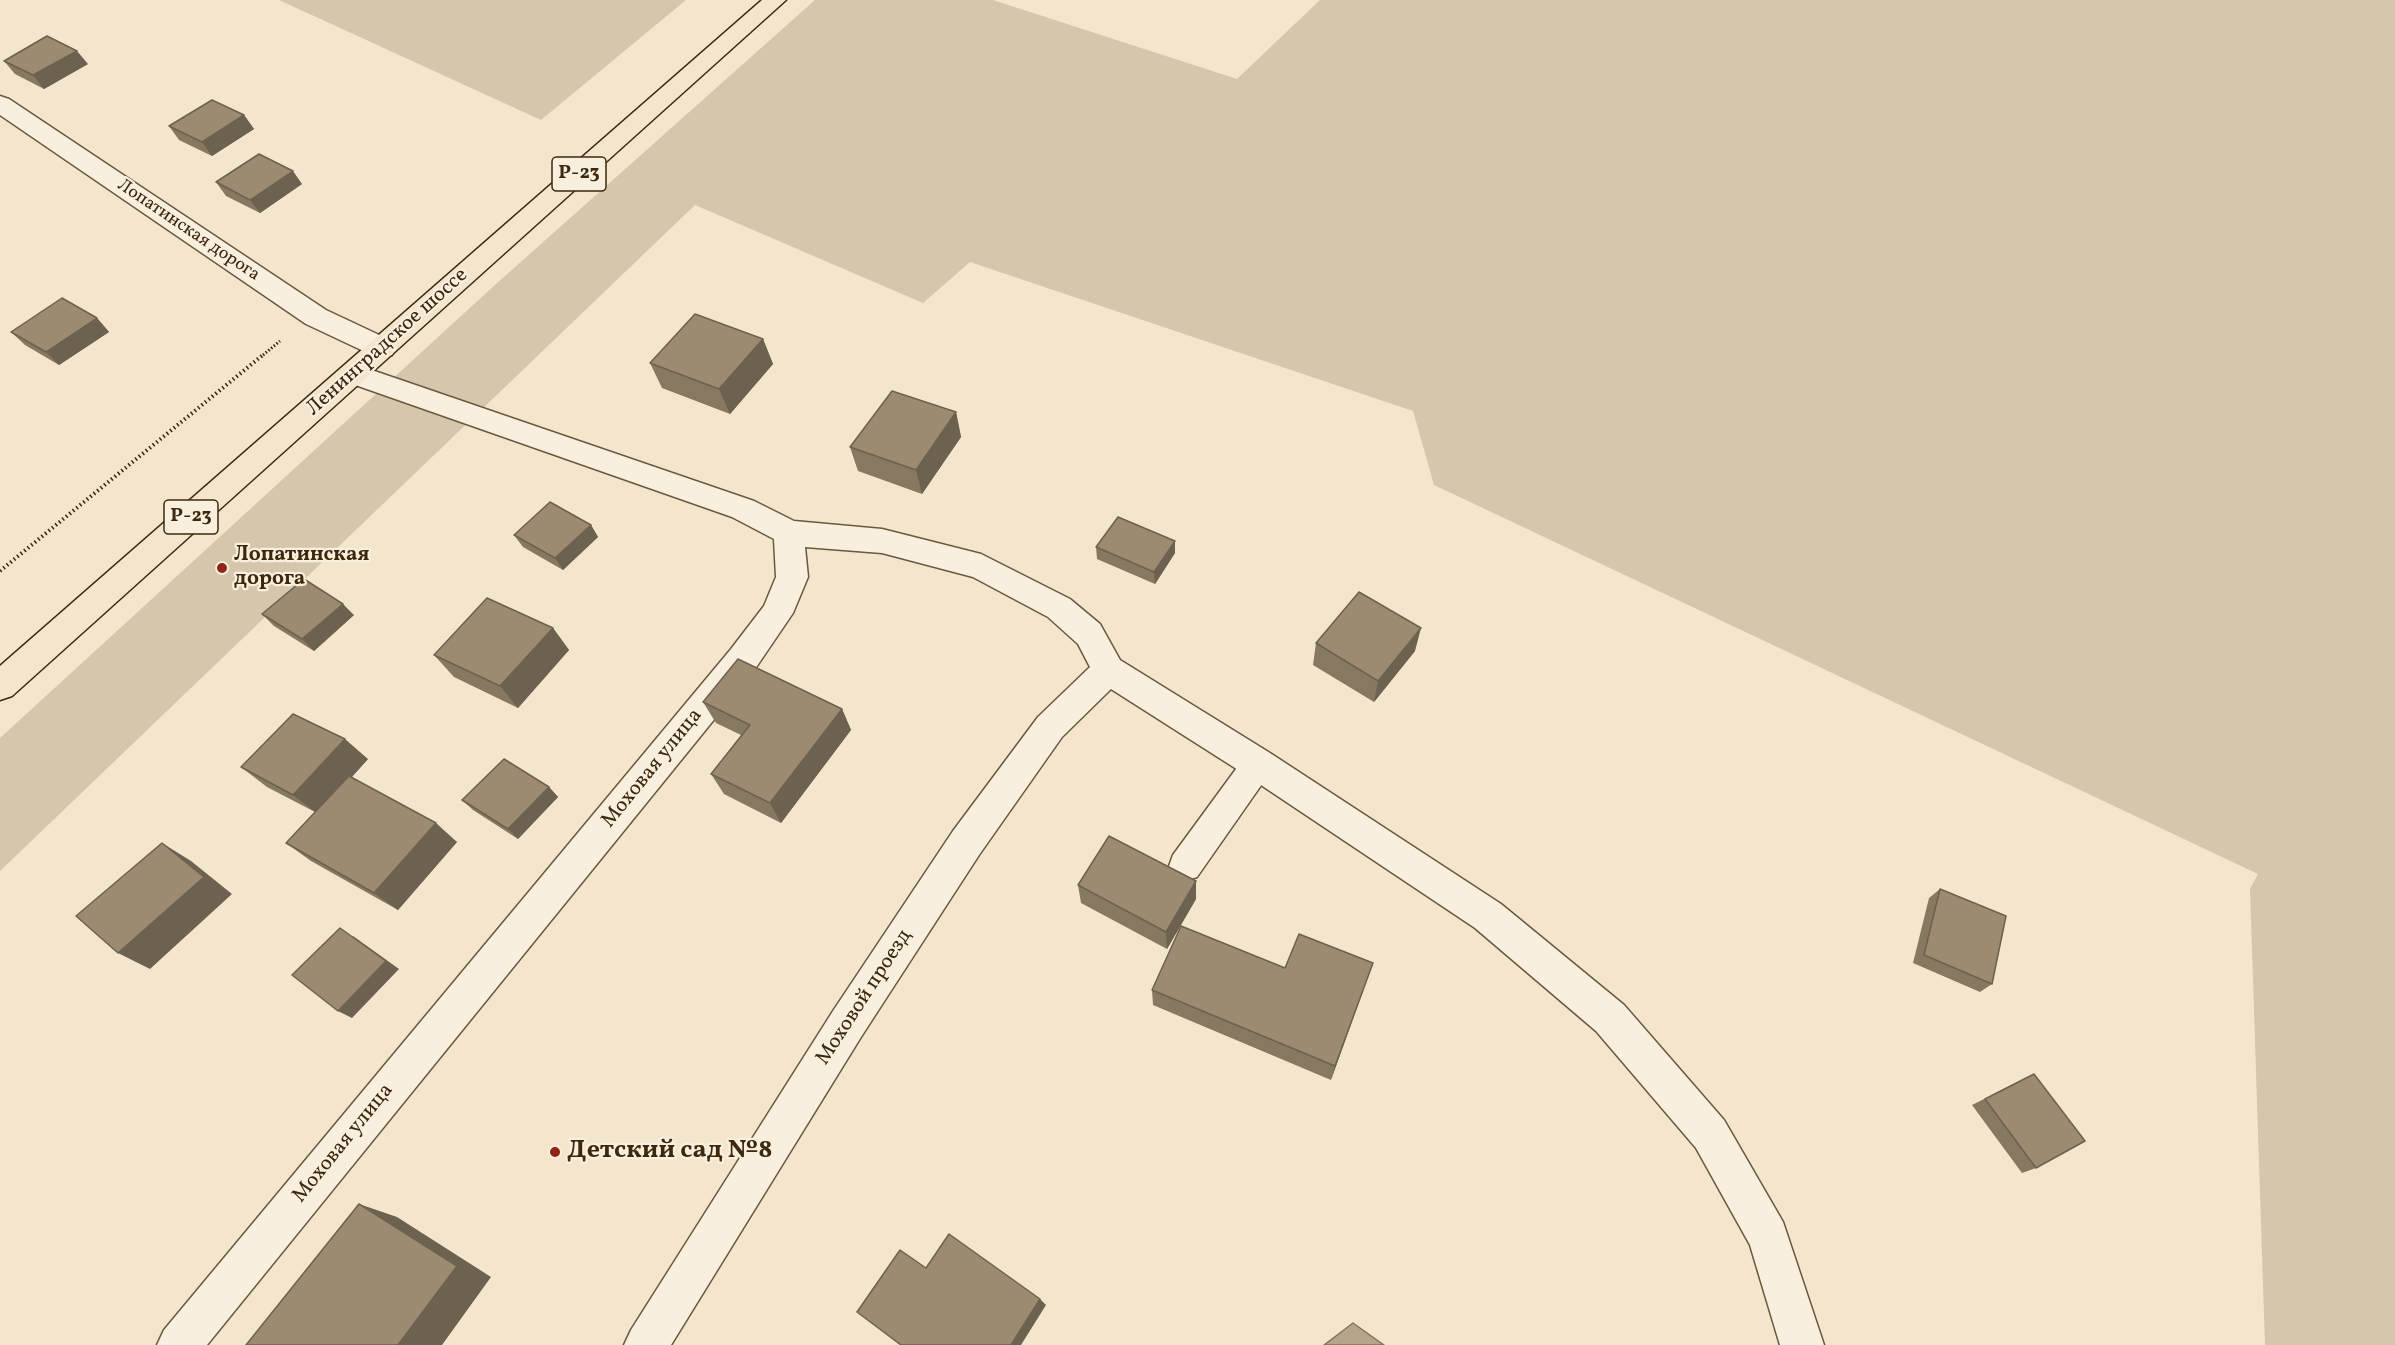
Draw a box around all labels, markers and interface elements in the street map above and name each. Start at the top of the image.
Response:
road number: Р-23 [552,157,606,191]
street label: Лопатинская дорога [113,175,263,287]
street label: Ленинградское шоссе [302,264,474,422]
road number: Р-23 [164,500,218,534]
place label: Лопатинcкая дорога [234,543,369,593]
marker: Лопатинcкая дорога [215,561,229,575]
street label: Моховая улица [597,704,709,834]
street label: Моховой проезд [812,925,918,1071]
street label: Моховая улица [288,1079,400,1209]
place label: Детский сад №8 [567,1136,772,1168]
marker: Детский сад №8 [548,1145,562,1159]

